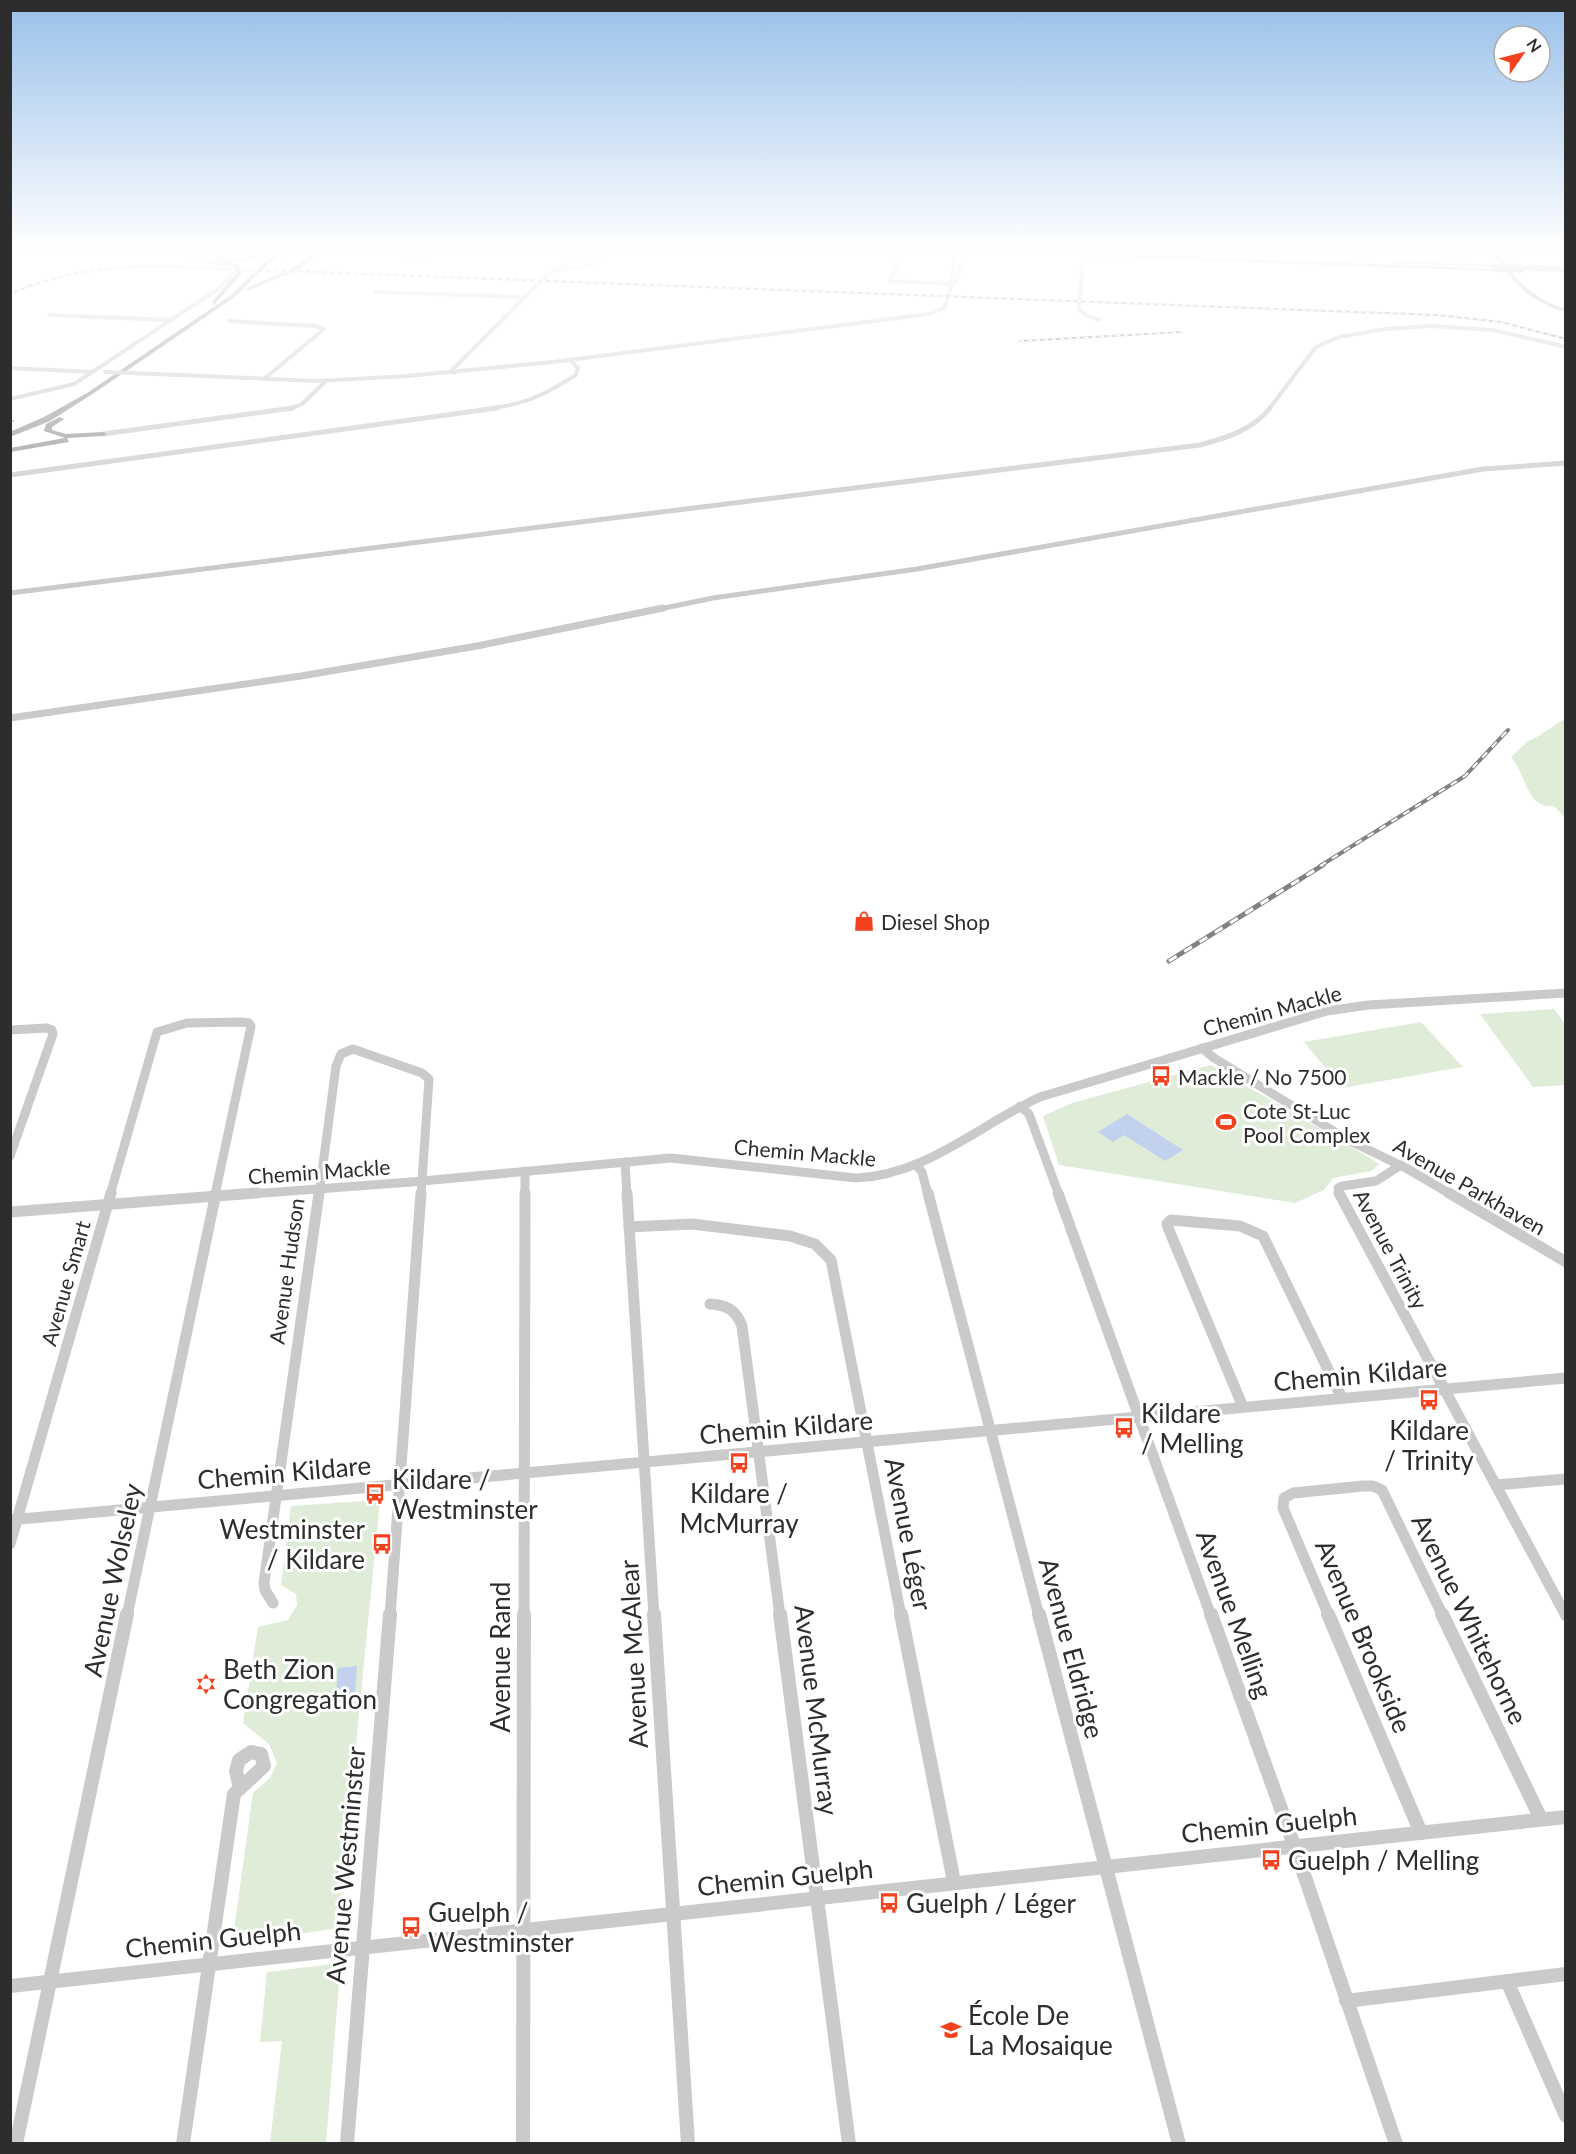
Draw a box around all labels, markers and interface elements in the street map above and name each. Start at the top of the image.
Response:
north arrow [1492,24,1552,84]
text: N [1523,35,1546,56]
shop icon: Diesel Shop [852,909,876,933]
place label: Diesel Shop [881,909,990,934]
street label: Chemin Mackle [1200,979,1344,1041]
bus stop icon: Mackle / No 7500 [1149,1064,1173,1088]
place label: Mackle / No 7500 [1178,1064,1346,1089]
place label: Cote St-Luc Pool Complex [1243,1098,1371,1147]
sports icon: Cote St-Luc Pool Complex [1214,1110,1238,1134]
street label: Avenue Parkhaven [1390,1132,1550,1240]
street label: Chemin Mackle [733,1133,877,1171]
street label: Chemin Mackle [247,1154,391,1188]
street label: Avenue Trinity [1349,1185,1433,1313]
street label: Avenue Hudson [263,1197,309,1345]
street label: Avenue Smart [35,1217,95,1348]
street label: Chemin Kildare [1272,1350,1448,1398]
bus stop icon: Kildare / Trinity [1417,1388,1441,1412]
place label: Kildare / Melling [1141,1397,1243,1459]
street label: Chemin Kildare [698,1403,874,1451]
place label: Kildare / Trinity [1384,1414,1474,1476]
bus stop icon: Kildare / Melling [1112,1416,1136,1440]
street label: Chemin Kildare [196,1448,372,1496]
bus stop icon: Kildare / McMurray [727,1451,751,1475]
street label: Avenue Léger [878,1455,940,1614]
place label: Kildare / Westminster [392,1463,538,1525]
place label: Kildare / McMurray [679,1477,799,1539]
street label: Avenue Wolseley [76,1480,148,1679]
bus stop icon: Kildare / Westminster [363,1482,387,1506]
street label: Avenue Whitehorne [1405,1509,1535,1729]
place label: Westminster / Kildare [219,1513,366,1575]
street label: Avenue Melling [1190,1525,1280,1703]
bus stop icon: Westminster / Kildare [370,1532,394,1556]
street label: Avenue Brookside [1309,1535,1419,1737]
street label: Avenue Eldridge [1033,1554,1111,1742]
street label: Avenue McAlear [612,1558,654,1749]
street label: Avenue Rand [484,1582,516,1732]
street label: Avenue McMurray [788,1603,846,1818]
place label: Beth Zion Congregation [223,1653,377,1715]
synagogue icon: Beth Zion Congregation [194,1672,218,1696]
street label: Avenue Westminster [319,1745,371,1985]
street label: Chemin Guelph [1180,1799,1358,1849]
place label: Guelph / Melling [1288,1844,1479,1876]
bus stop icon: Guelph / Melling [1259,1848,1283,1872]
street label: Chemin Guelph [696,1852,874,1902]
place label: Guelph / Léger [906,1887,1076,1919]
bus stop icon: Guelph / Léger [877,1891,901,1915]
place label: Guelph / Westminster [428,1896,574,1958]
street label: Chemin Guelph [124,1914,302,1964]
bus stop icon: Guelph / Westminster [399,1915,423,1939]
place label: École De La Mosaique [968,1999,1113,2061]
school or university icon: École De La Mosaique [939,2018,963,2042]

